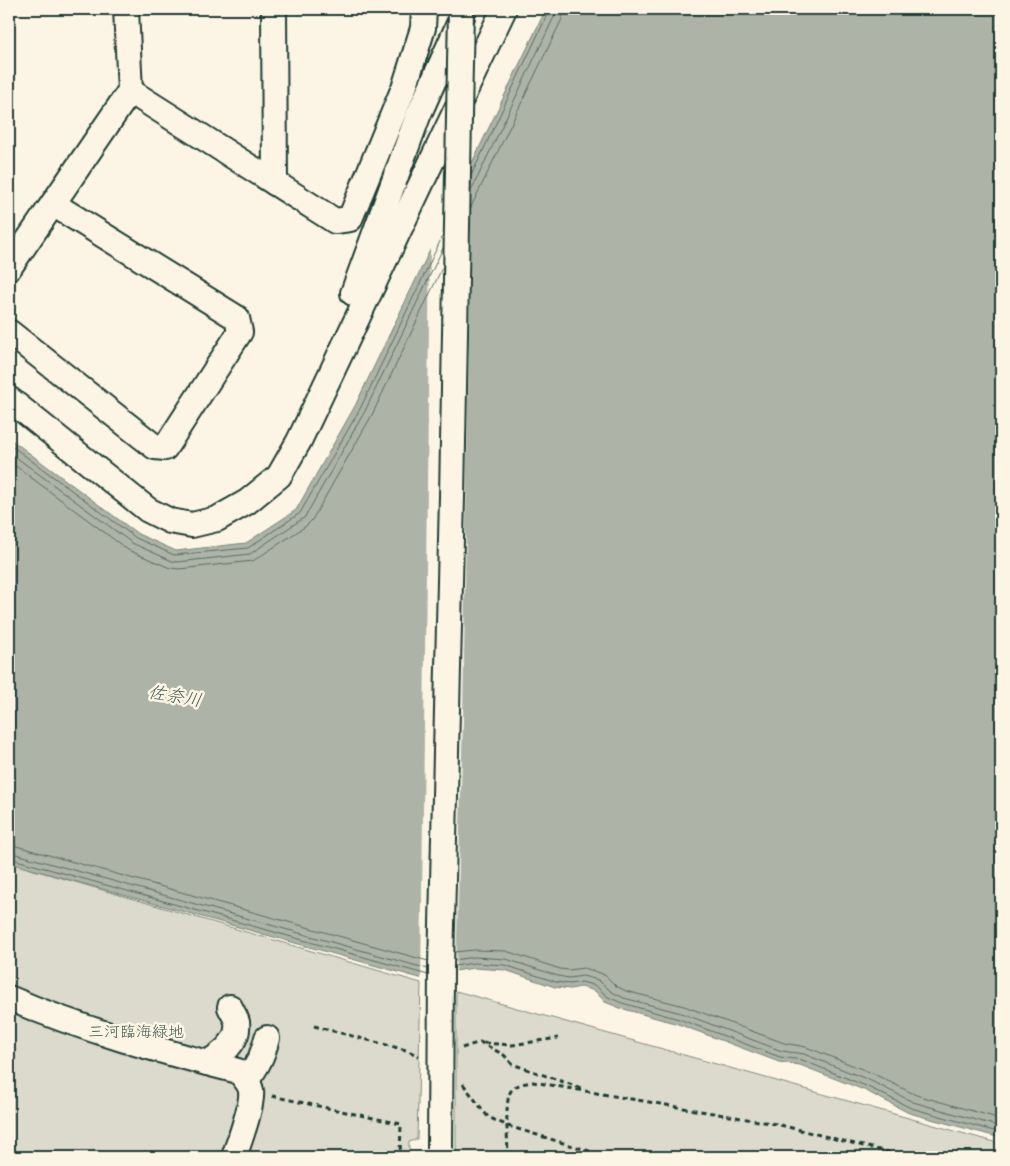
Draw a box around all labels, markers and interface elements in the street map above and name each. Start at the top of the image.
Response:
water label: 佐奈川 [147,681,203,712]
park label: 三河臨海緑地 [88,1023,184,1041]

